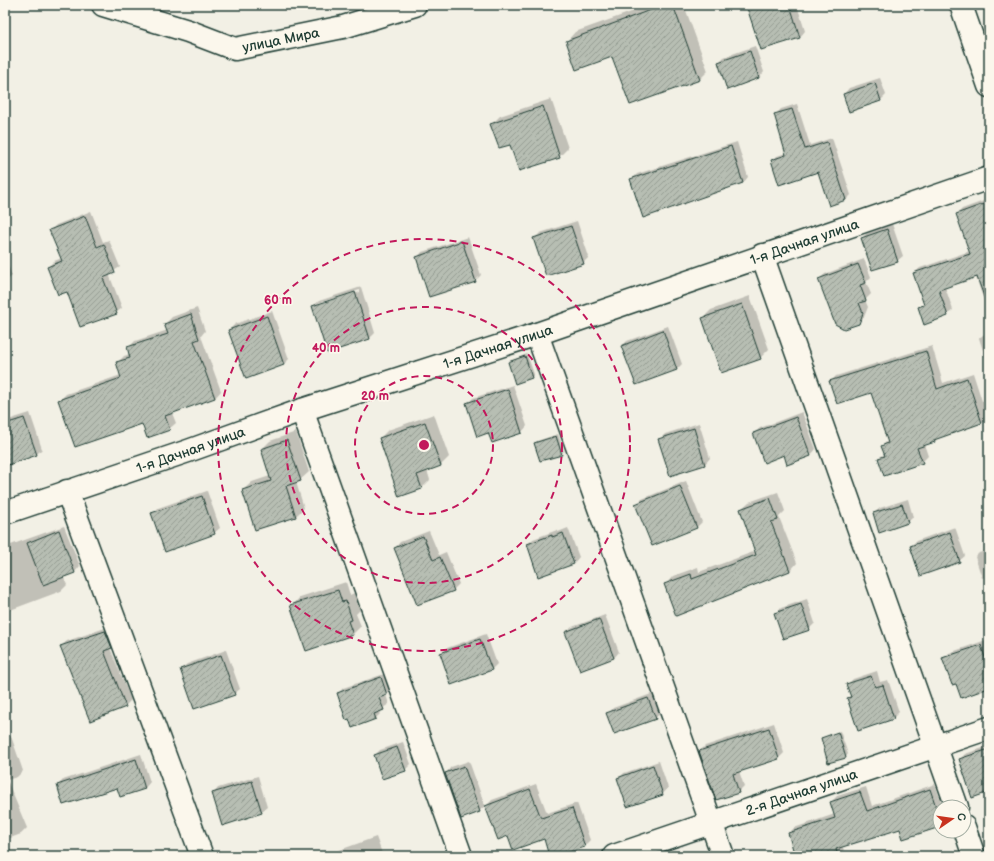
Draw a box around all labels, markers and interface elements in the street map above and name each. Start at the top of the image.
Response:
street label: улица Мира [241,24,322,56]
street label: 1-я Дачная улица [748,215,862,269]
text: 60 m [264,293,292,308]
street label: 1-я Дачная улица [441,321,555,373]
text: 40 m [312,341,340,356]
text: 20 m [361,389,389,404]
street label: 1-я Дачная улица [134,423,248,477]
centre of rings [417,438,431,452]
street label: 2-я Дачная улица [743,765,860,819]
north arrow [932,799,972,839]
text: С [954,812,969,822]

